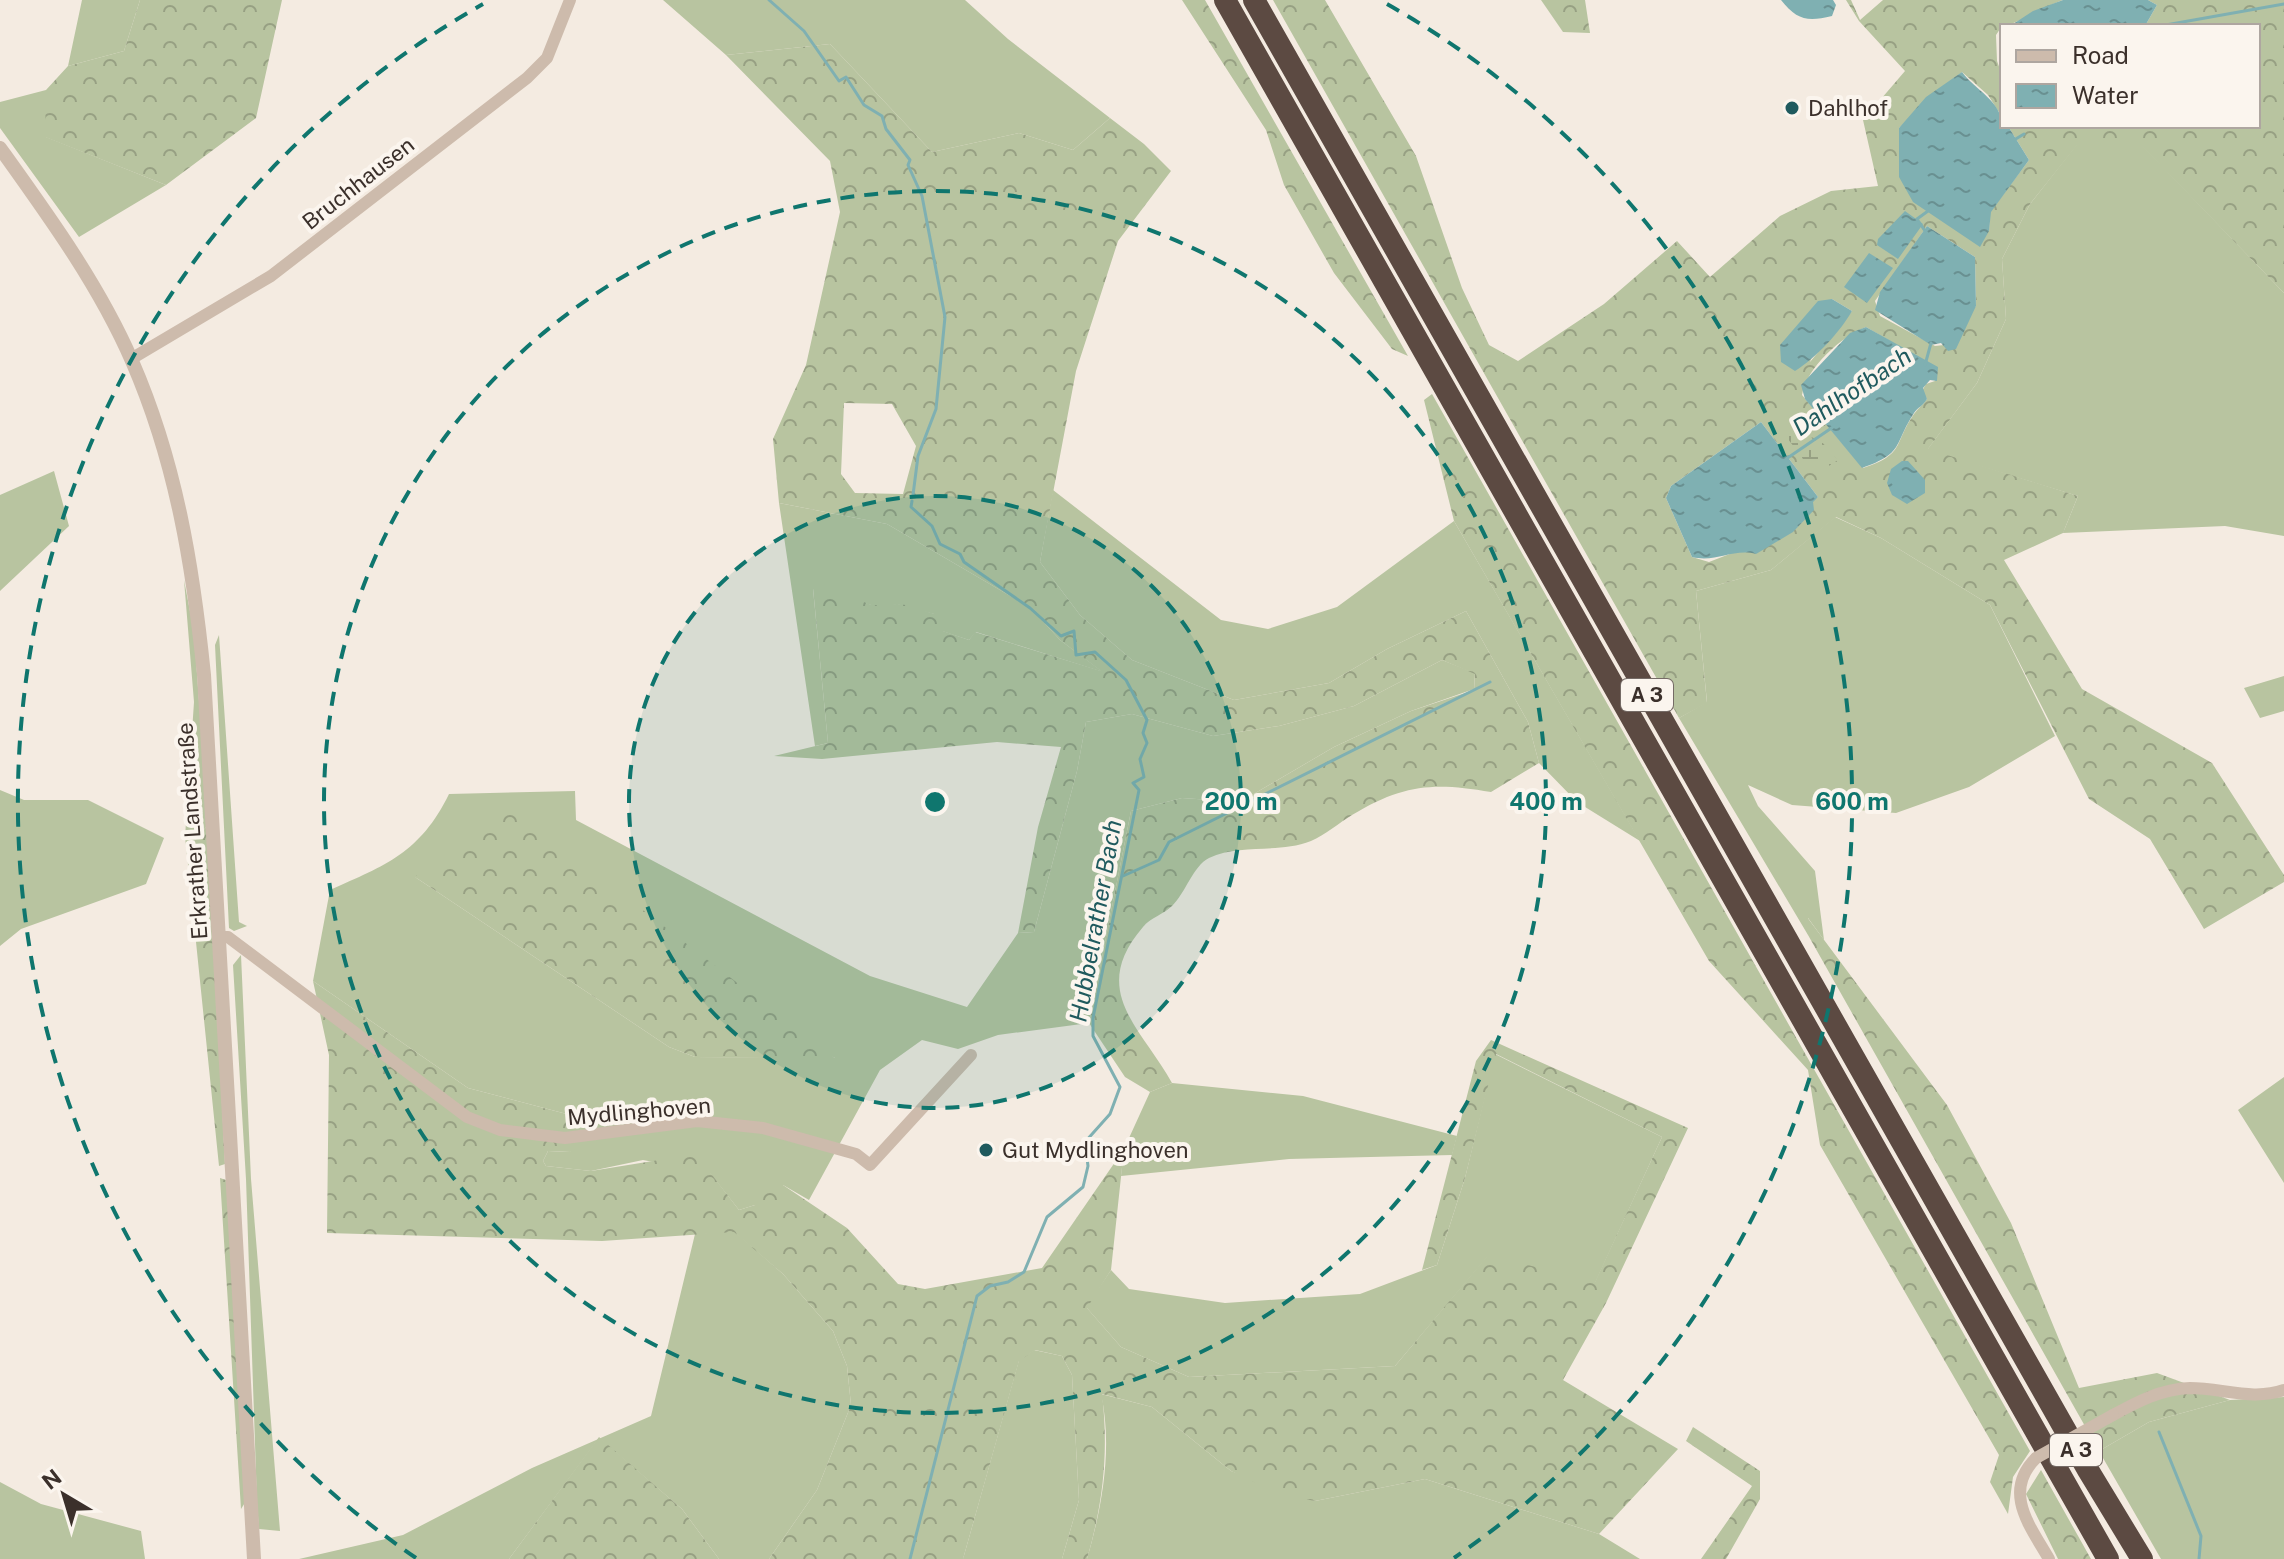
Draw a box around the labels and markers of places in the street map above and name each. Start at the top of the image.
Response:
place label: Dahlhof [1808,95,1888,121]
marker: Dahlhof [1783,99,1801,117]
centre of rings [921,788,949,816]
place label: Gut Mydlinghoven [1002,1137,1189,1163]
marker: Gut Mydlinghoven [977,1141,995,1159]

